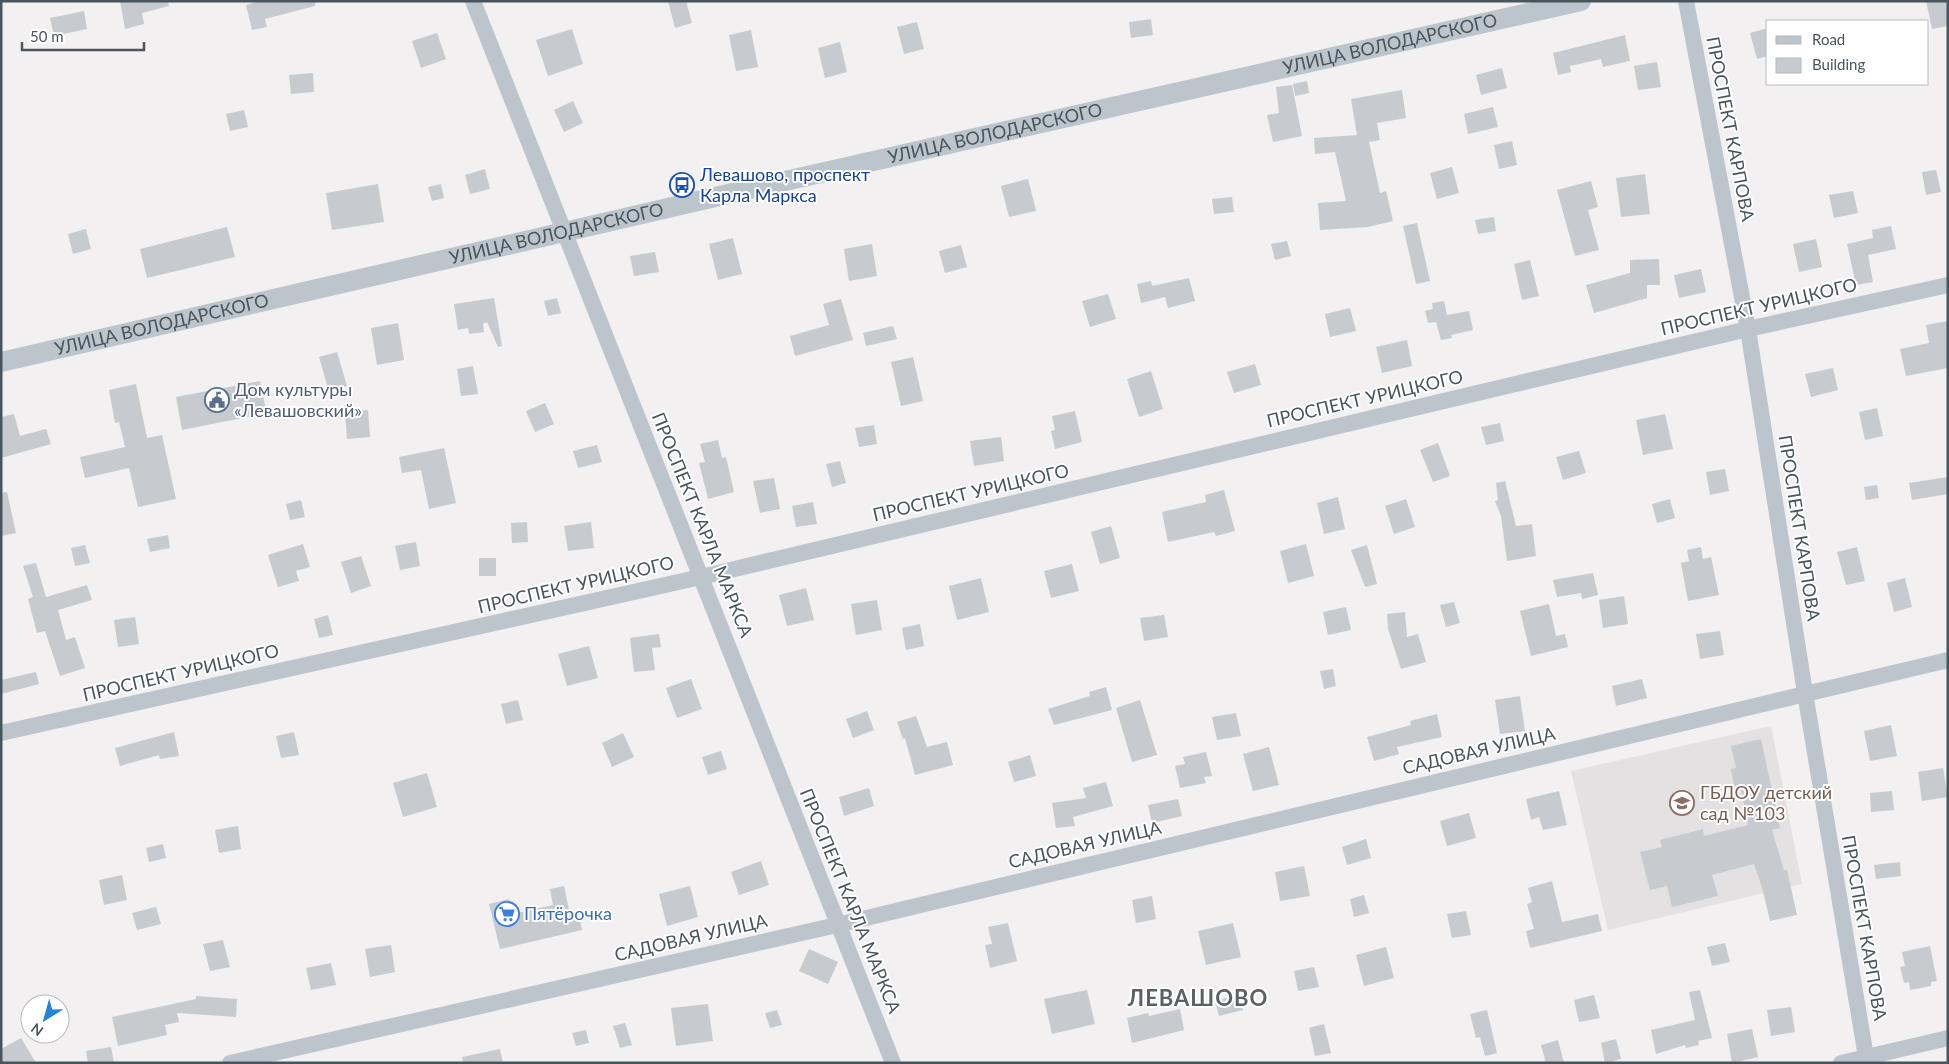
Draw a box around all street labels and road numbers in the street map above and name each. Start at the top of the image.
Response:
street label: УЛИЦА ВОЛОДАРСКОГО [1281,8,1499,78]
street label: ПРОСПЕКТ КАРПОВА [1702,35,1760,224]
street label: УЛИЦА ВОЛОДАРСКОГО [886,98,1104,167]
street label: УЛИЦА ВОЛОДАРСКОГО [447,197,665,268]
street label: ПРОСПЕКТ УРИЦКОГО [1659,273,1859,339]
street label: УЛИЦА ВОЛОДАРСКОГО [52,289,271,359]
street label: ПРОСПЕКТ УРИЦКОГО [1265,365,1465,431]
street label: ПРОСПЕКТ КАРЛА МАРКСА [648,409,758,641]
street label: ПРОСПЕКТ КАРПОВА [1774,433,1826,623]
street label: ПРОСПЕКТ УРИЦКОГО [871,459,1071,525]
street label: ПРОСПЕКТ УРИЦКОГО [476,551,676,617]
street label: ПРОСПЕКТ УРИЦКОГО [81,639,281,705]
street label: САДОВАЯ УЛИЦА [1400,722,1558,778]
street label: ПРОСПЕКТ КАРЛА МАРКСА [796,785,906,1017]
street label: САДОВАЯ УЛИЦА [1006,816,1164,872]
street label: ПРОСПЕКТ КАРПОВА [1838,833,1892,1023]
street label: САДОВАЯ УЛИЦА [612,909,770,965]

